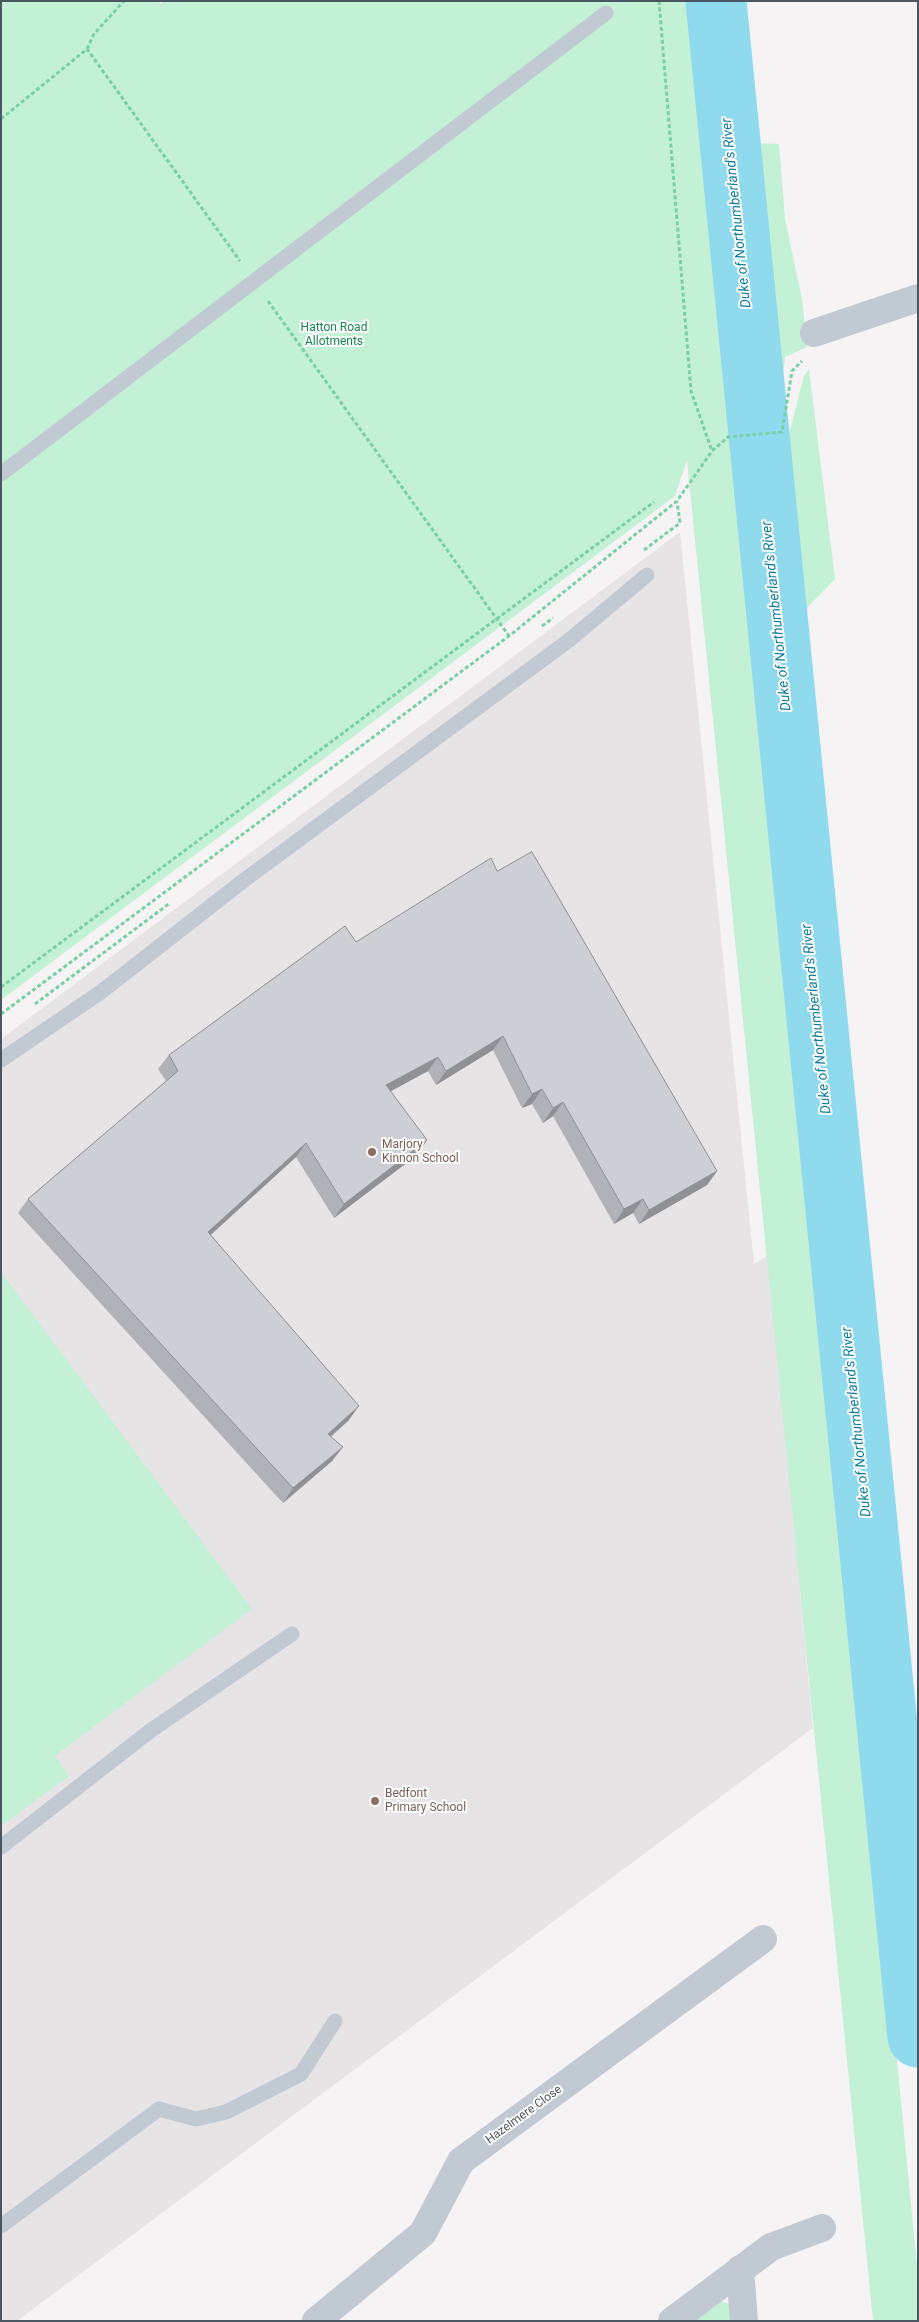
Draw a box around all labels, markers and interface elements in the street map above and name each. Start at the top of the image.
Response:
water label: Duke of Northumberland's River [719,117,755,309]
park label: Hatton Road Allotments [301,321,367,349]
water label: Duke of Northumberland's River [759,520,795,712]
water label: Duke of Northumberland's River [799,923,835,1115]
place label: Marjory Kinnon School [382,1138,459,1166]
marker: Marjory Kinnon School [366,1146,378,1158]
water label: Duke of Northumberland's River [839,1326,875,1518]
place label: Bedfont Primary School [385,1787,466,1815]
marker: Bedfont Primary School [369,1795,381,1807]
street label: Hazelmere Close [483,2083,565,2147]

